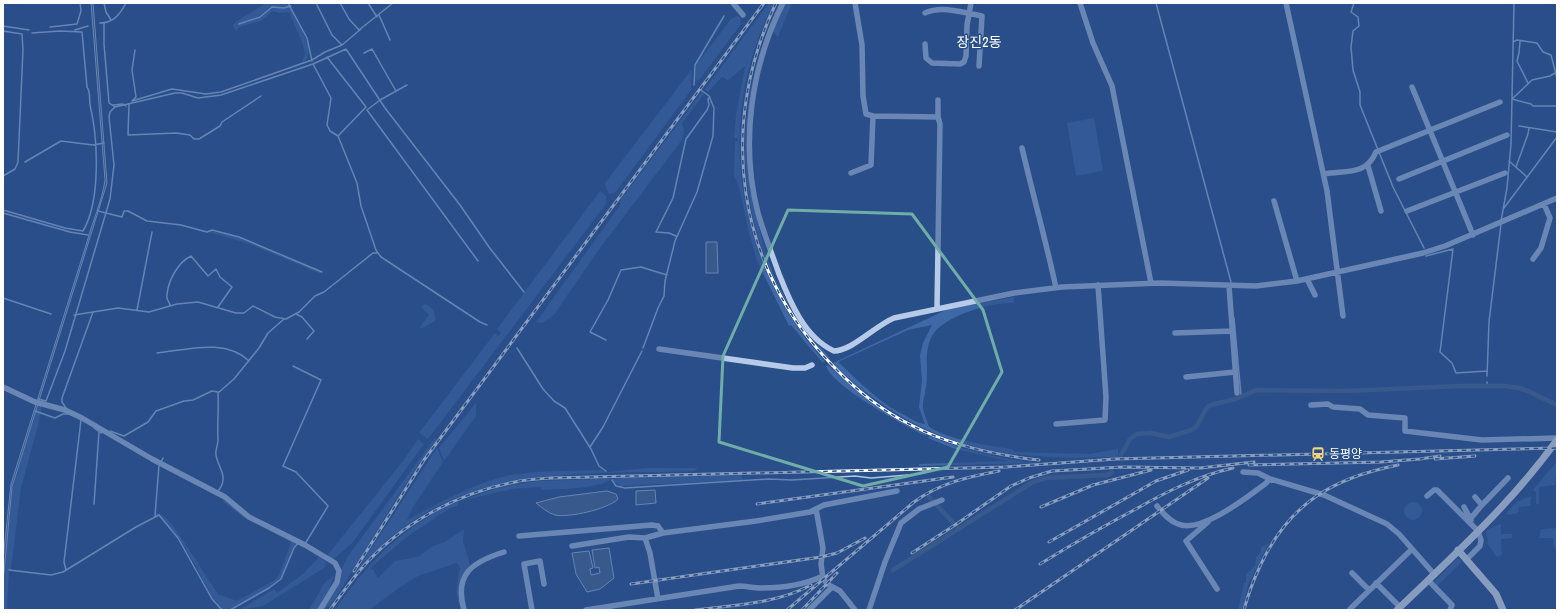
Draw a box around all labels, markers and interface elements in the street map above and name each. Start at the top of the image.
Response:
district label: 장진2동 [956,33,1002,51]
station icon: 동평양 [1310,446,1326,462]
place label: 동평양 [1329,446,1362,462]

